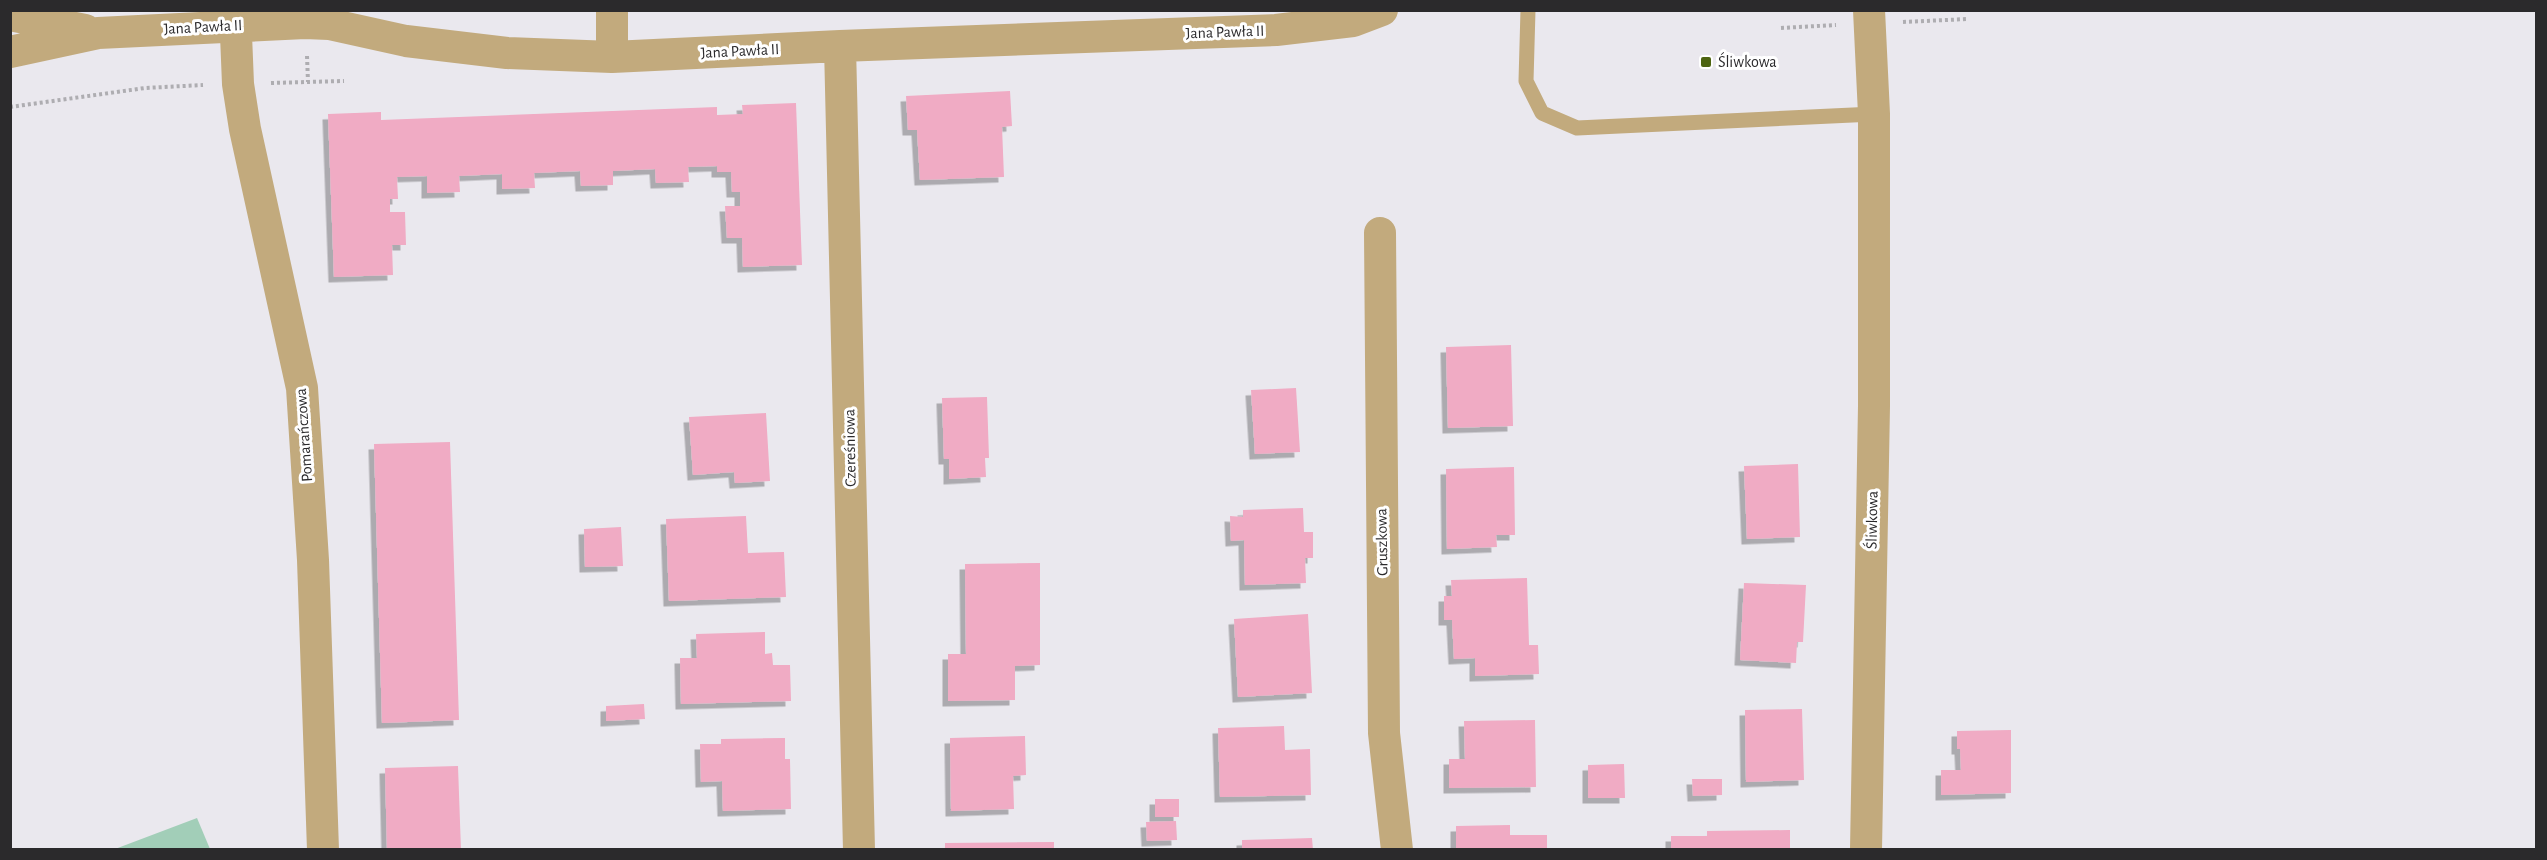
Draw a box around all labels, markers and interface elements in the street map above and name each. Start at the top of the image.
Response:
street label: Jana Pawła II [163,17,243,37]
street label: Jana Pawła II [1185,23,1265,41]
street label: Jana Pawła II [700,41,780,61]
place label: Śliwkowa [1718,51,1777,70]
marker: Śliwkowa [1699,55,1713,69]
street label: Pomarańczowa [293,388,315,482]
street label: Czereśniowa [841,409,859,487]
street label: Śliwkowa [1860,491,1881,549]
street label: Gruszkowa [1373,508,1391,576]

